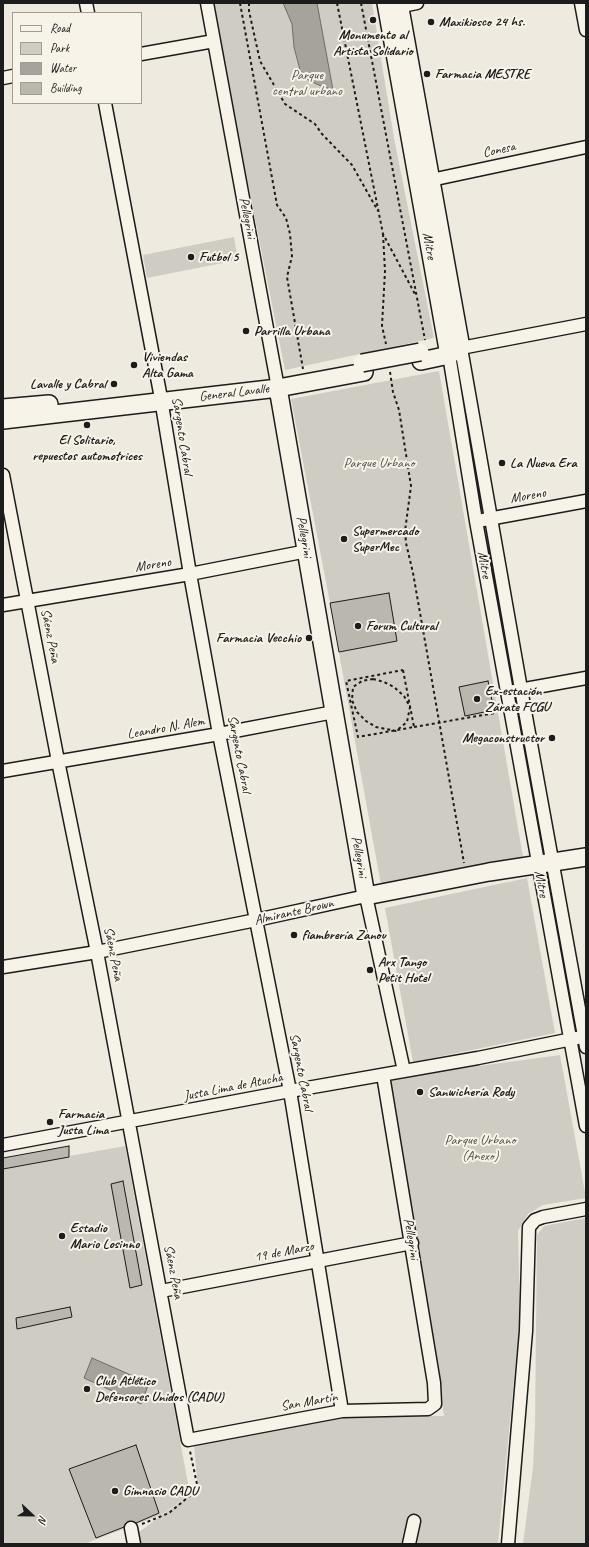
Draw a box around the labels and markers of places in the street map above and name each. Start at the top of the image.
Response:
place label: Maxikiosco 24 hs. [439,14,525,30]
marker: Monumento al Artista Solidario [368,15,378,25]
marker: Maxikiosco 24 hs. [426,17,436,27]
place label: Monumento al Artista Solidario [333,27,413,60]
place label: Farmacia MESTRE [435,66,530,82]
marker: Farmacia MESTRE [422,69,432,79]
place label: Futbol 5 [199,249,238,265]
marker: Futbol 5 [186,252,196,262]
place label: Parrilla Urbana [254,323,330,339]
marker: Parrilla Urbana [241,326,251,336]
place label: Viviendas Alta Gama [142,349,193,382]
marker: Viviendas Alta Gama [129,360,139,370]
place label: Lavalle y Cabral [30,376,106,392]
marker: Lavalle y Cabral [109,379,119,389]
marker: El Solitario, repuestos automotrices [82,420,92,430]
place label: El Solitario, repuestos automotrices [32,432,142,464]
place label: La Nueva Era [510,455,577,471]
marker: La Nueva Era [497,458,507,468]
place label: Supermercado SuperMec [352,523,418,556]
marker: Supermercado SuperMec [339,534,349,544]
place label: Forum Cultural [366,618,437,634]
marker: Forum Cultural [353,621,363,631]
place label: Farmacia Vecchio [216,630,301,646]
marker: Farmacia Vecchio [304,633,314,643]
place label: Ex-estación Zárate FCGU [485,683,550,716]
marker: Ex-estación Zárate FCGU [472,694,482,704]
place label: Megaconstructor [462,730,544,746]
marker: Megaconstructor [547,733,557,743]
place label: fiambrería Zanou [302,927,386,943]
marker: fiambrería Zanou [289,930,299,940]
place label: Arx Tango Petit Hotel [378,954,429,986]
marker: Arx Tango Petit Hotel [365,965,375,975]
place label: Sanwichería Rody [428,1084,514,1100]
marker: Sanwichería Rody [415,1087,425,1097]
place label: Farmacia Justa Lima [58,1106,109,1138]
marker: Farmacia Justa Lima [45,1117,55,1127]
place label: Estadio Mario Losinno [70,1220,139,1252]
marker: Estadio Mario Losinno [57,1231,67,1241]
place label: Club Atlético Defensores Unidos (CADU) [95,1373,224,1406]
marker: Club Atlético Defensores Unidos (CADU) [82,1384,92,1394]
place label: Gimnasio CADU [123,1483,198,1499]
marker: Gimnasio CADU [110,1486,120,1496]

